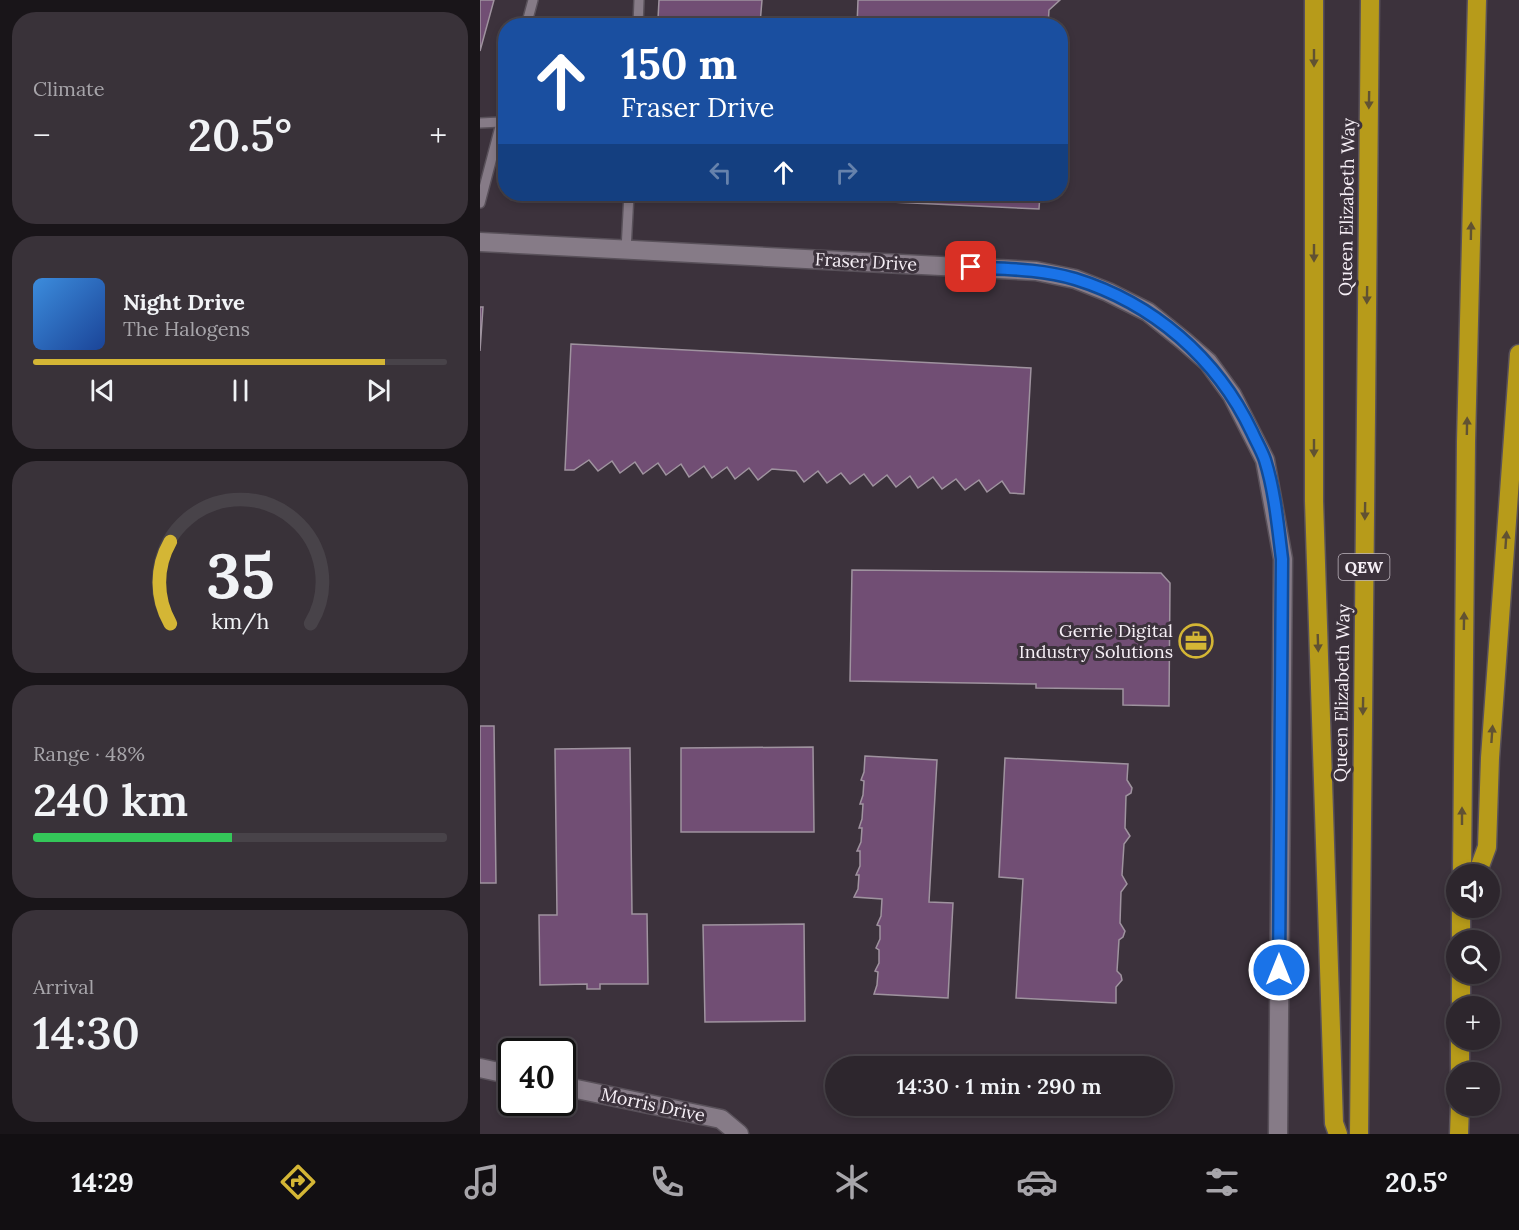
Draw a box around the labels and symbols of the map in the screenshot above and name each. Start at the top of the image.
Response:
one-way arrow [1309,49,1319,68]
one-way arrow [1364,91,1374,110]
street label: Queen Elizabeth Way [1333,117,1360,296]
one-way arrow [1467,222,1476,241]
pin [945,241,996,292]
one-way arrow [1309,244,1319,263]
street label: Fraser Drive [814,247,918,276]
one-way arrow [1362,286,1372,305]
one-way arrow [1462,417,1472,436]
one-way arrow [1309,439,1319,458]
one-way arrow [1360,502,1370,521]
one-way arrow [1502,530,1511,549]
road number: QEW [1338,554,1390,580]
street label: Queen Elizabeth Way [1328,603,1355,782]
one-way arrow [1459,612,1469,631]
place label: Gerrie Digital Industry Solutions [1019,619,1173,663]
office icon: Gerrie Digital Industry Solutions [1178,623,1214,659]
one-way arrow [1314,634,1323,653]
one-way arrow [1358,697,1368,716]
one-way arrow [1487,724,1497,743]
one-way arrow [1457,807,1467,826]
position arrow [1247,938,1311,1002]
speed limit sign: 40 [498,1038,576,1116]
street label: Morris Drive [599,1082,707,1127]

